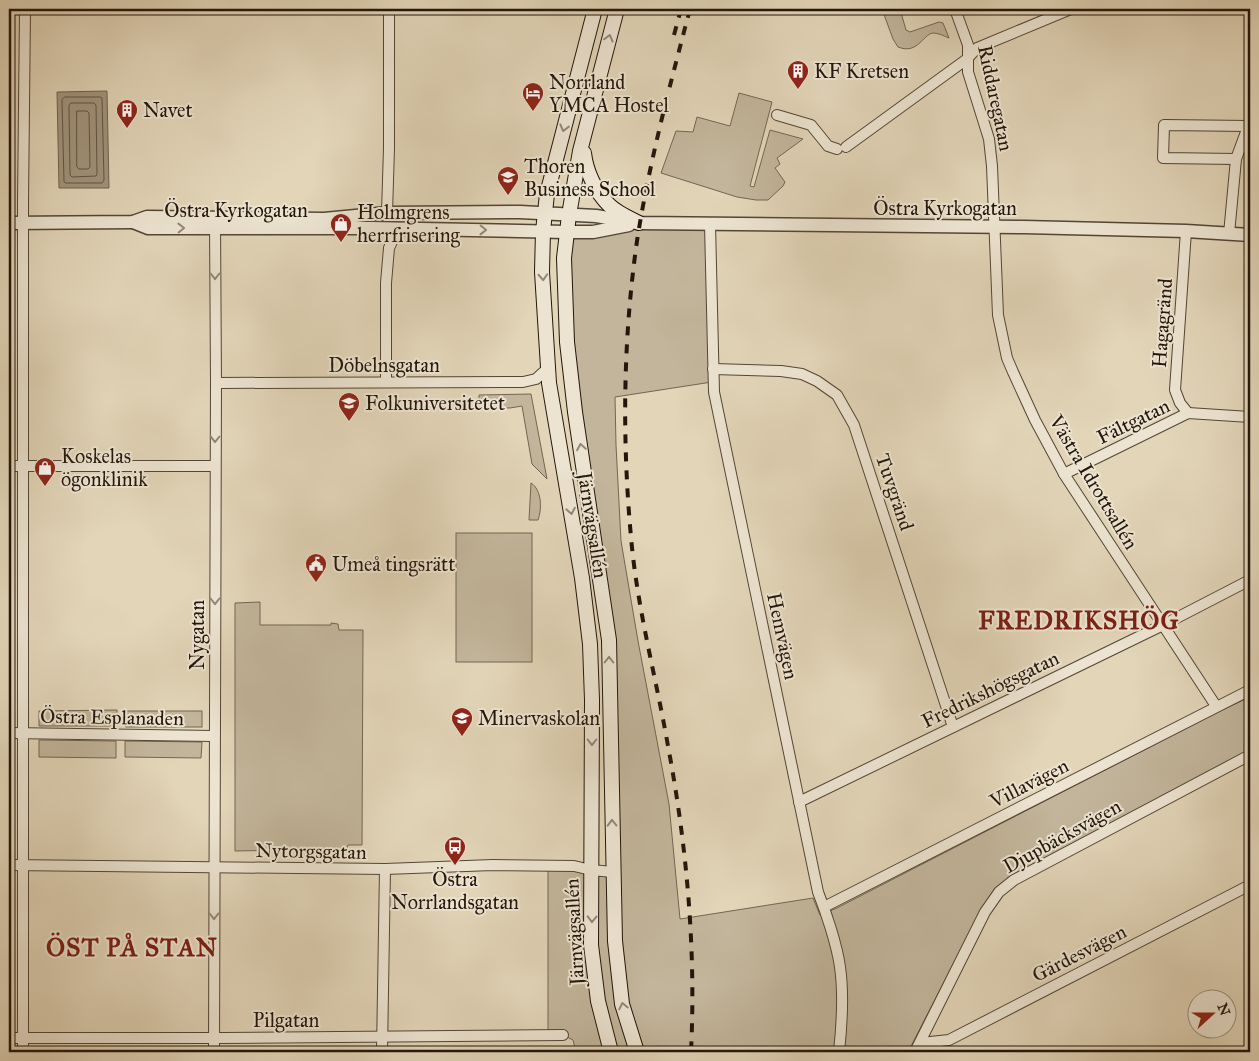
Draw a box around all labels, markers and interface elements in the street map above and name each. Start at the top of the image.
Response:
one-way arrow [604,34,614,42]
street label: Riddaregatan [972,43,1019,154]
building icon: KF Kretsen [786,59,810,90]
place label: KF Kretsen [814,59,909,83]
place label: Norrland YMCA Hostel [549,70,669,117]
hotel icon: Norrland YMCA Hostel [521,81,545,112]
building icon: Navet [115,98,139,129]
place label: Navet [143,98,193,122]
one-way arrow [559,123,570,132]
place label: Thoren Business School [524,154,656,201]
school or university icon: Thoren Business School [496,165,520,196]
street label: Östra Kyrkogatan [873,196,1017,221]
street label: Östra Kyrkogatan [164,198,308,223]
place label: Holmgrens herrfrisering [357,200,461,248]
shop icon: Holmgrens herrfrisering [329,212,353,243]
one-way arrow [178,223,185,233]
one-way arrow [480,225,487,235]
one-way arrow [210,273,220,281]
one-way arrow [537,274,548,282]
street label: Hagagränd [1147,277,1178,369]
street label: Döbelnsgatan [328,353,440,378]
school or university icon: Folkuniversitetet [337,391,361,422]
place label: Folkuniversitetet [365,391,505,415]
street label: Fältgatan [1093,393,1174,450]
street label: Västra Idrottsallén [1044,410,1144,554]
one-way arrow [210,436,220,443]
one-way arrow [576,443,586,452]
place label: Koskelas ögonklinik [61,444,148,492]
street label: Tuvgränd [870,450,919,534]
shop icon: Koskelas ögonklinik [33,456,57,487]
street label: Järnvägsallén [571,468,613,580]
one-way arrow [565,507,575,515]
public building icon: Umeå tingsrätt [304,552,328,583]
place label: Umeå tingsrätt [332,552,455,577]
street label: Hemvägen [761,590,804,682]
one-way arrow [210,598,220,606]
street label: Nygatan [185,600,210,670]
district label: FREDRIKSHÖG [978,605,1180,636]
street label: Fredrikshögsgatan [917,645,1063,734]
one-way arrow [604,656,614,664]
street label: Östra Esplanaden [40,704,184,730]
school or university icon: Minervaskolan [450,706,474,737]
place label: Minervaskolan [478,706,600,730]
one-way arrow [587,738,597,746]
street label: Villavägen [985,753,1073,814]
street label: Djupbäcksvägen [999,794,1126,879]
one-way arrow [607,819,617,826]
bus stop icon: Östra Norrlandsgatan [443,835,467,866]
street label: Nytorgsgatan [255,838,367,865]
place label: Östra Norrlandsgatan [391,867,519,915]
street label: Järnvägsallén [559,878,590,988]
one-way arrow [209,913,219,921]
one-way arrow [586,915,597,923]
street label: Gärdesvägen [1028,919,1131,988]
district label: ÖST PÅ STAN [46,932,218,963]
north arrow [1186,988,1236,1038]
one-way arrow [618,1001,629,1010]
text: N [1214,1001,1234,1018]
street label: Pilgatan [253,1008,319,1033]

